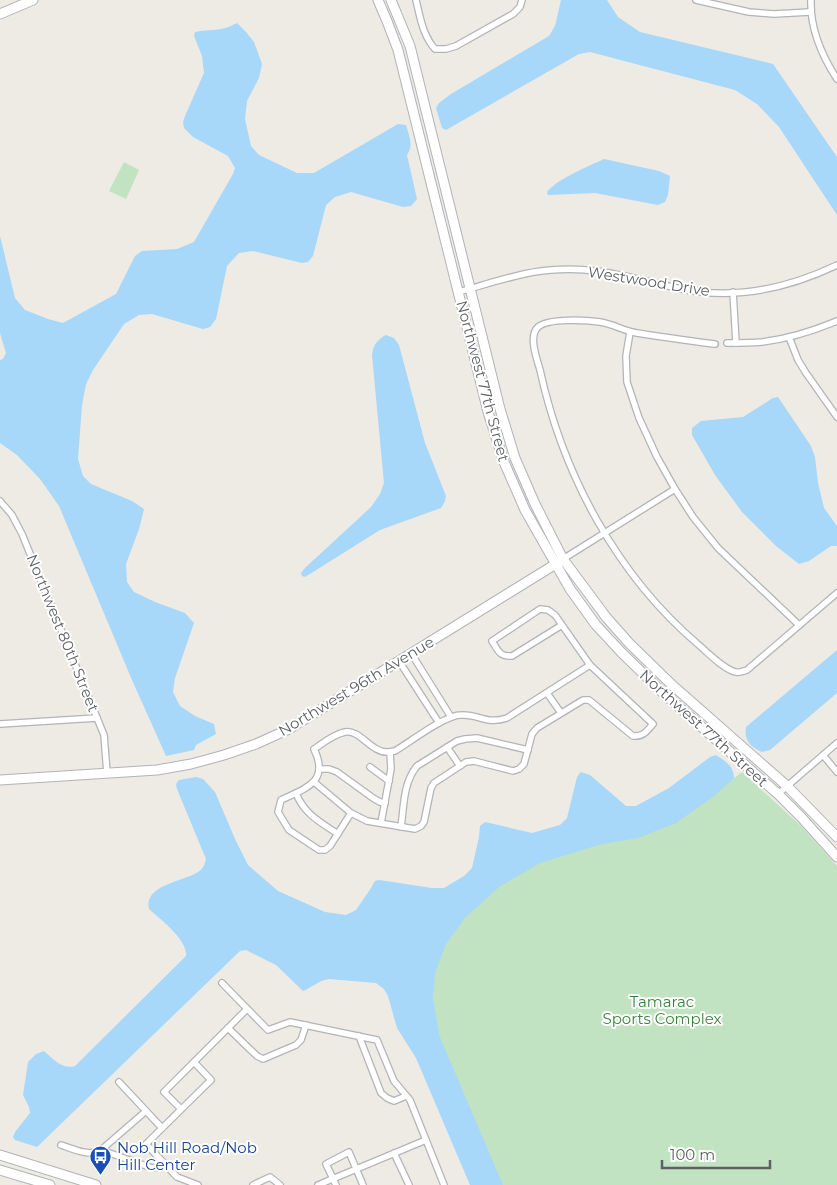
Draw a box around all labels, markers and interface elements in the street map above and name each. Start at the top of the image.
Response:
street label: Westwood Drive [587,262,711,300]
street label: Northwest 77th Street [452,298,514,464]
street label: Northwest 80th Street [23,551,103,715]
street label: Northwest 96th Avenue [275,632,437,740]
street label: Northwest 77th Street [636,665,772,791]
park label: Tamarac Sports Complex [602,992,722,1028]
place label: Nob Hill Road/Nob Hill Center [117,1138,257,1174]
scale bar [662,1138,770,1170]
bus stop icon: Nob Hill Road/Nob Hill Center [89,1144,113,1175]
text: 100 m [670,1145,715,1164]

